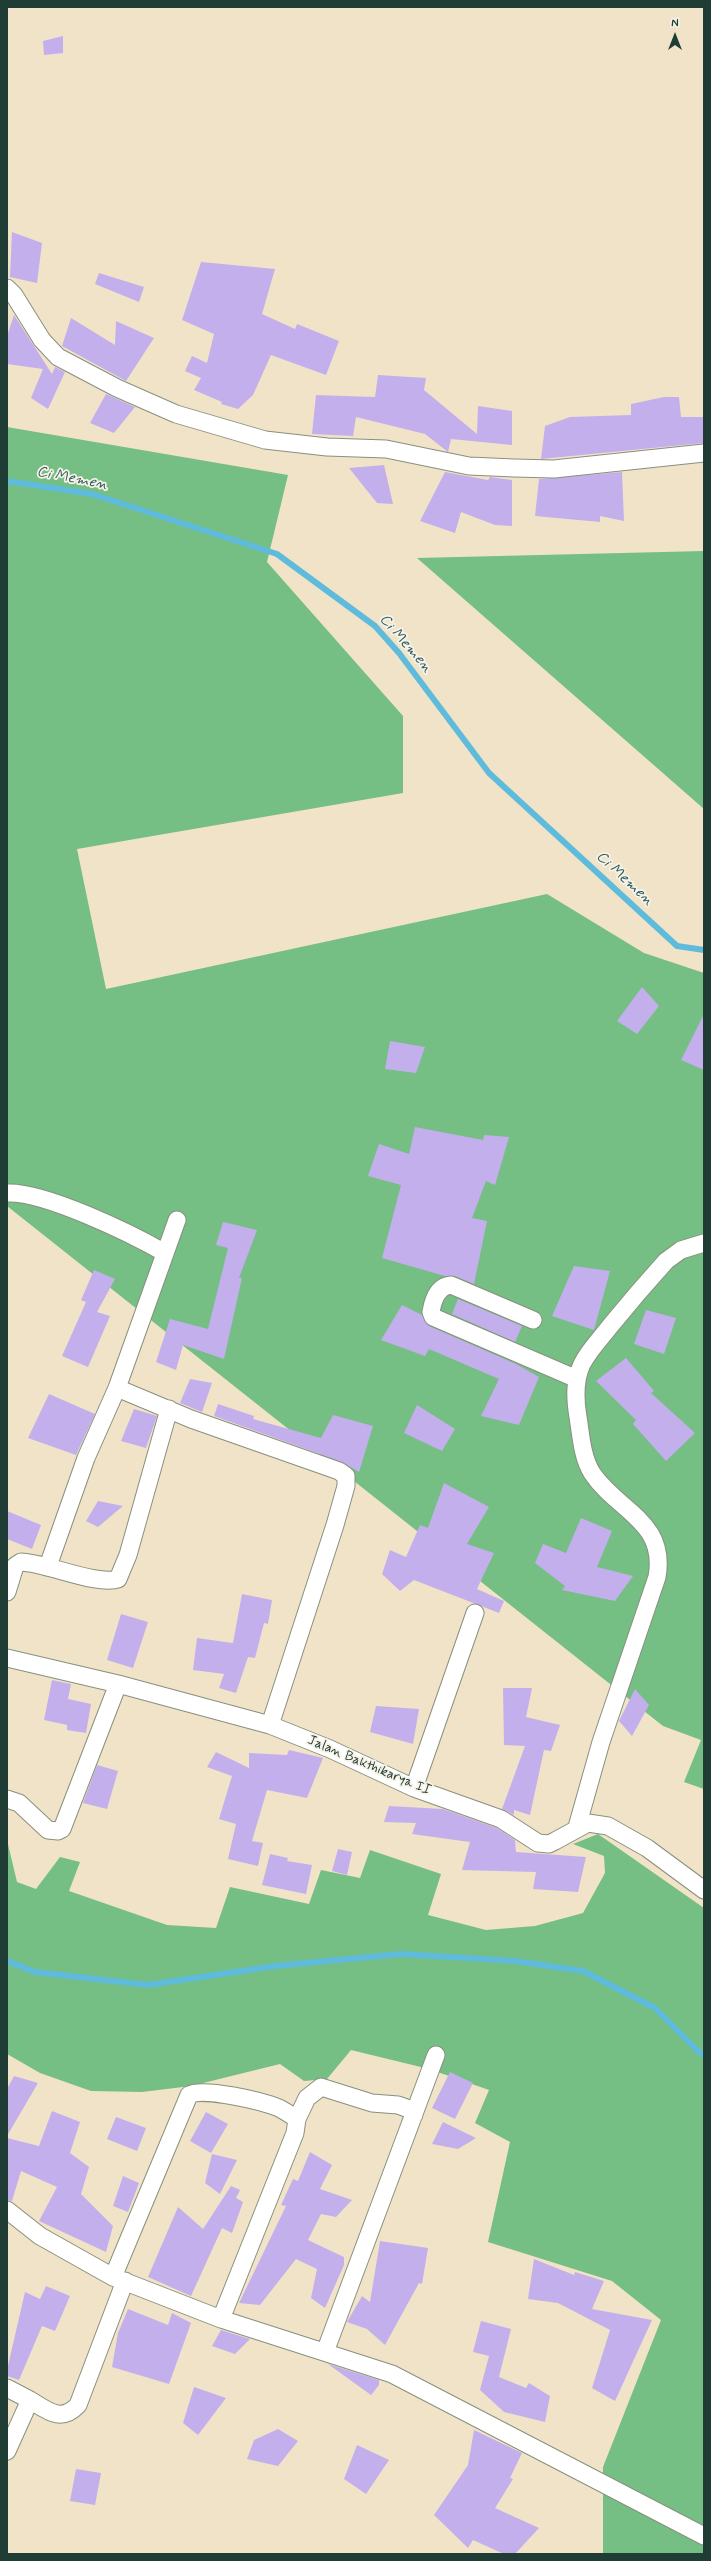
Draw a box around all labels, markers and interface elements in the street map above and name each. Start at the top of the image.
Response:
north arrow [655,16,695,56]
text: N [671,17,679,31]
water label: Ci Memen [35,463,109,495]
water label: Ci Memen [375,611,435,677]
water label: Ci Memen [592,848,656,910]
street label: Jalan Bakthikarya II [304,1732,434,1800]

